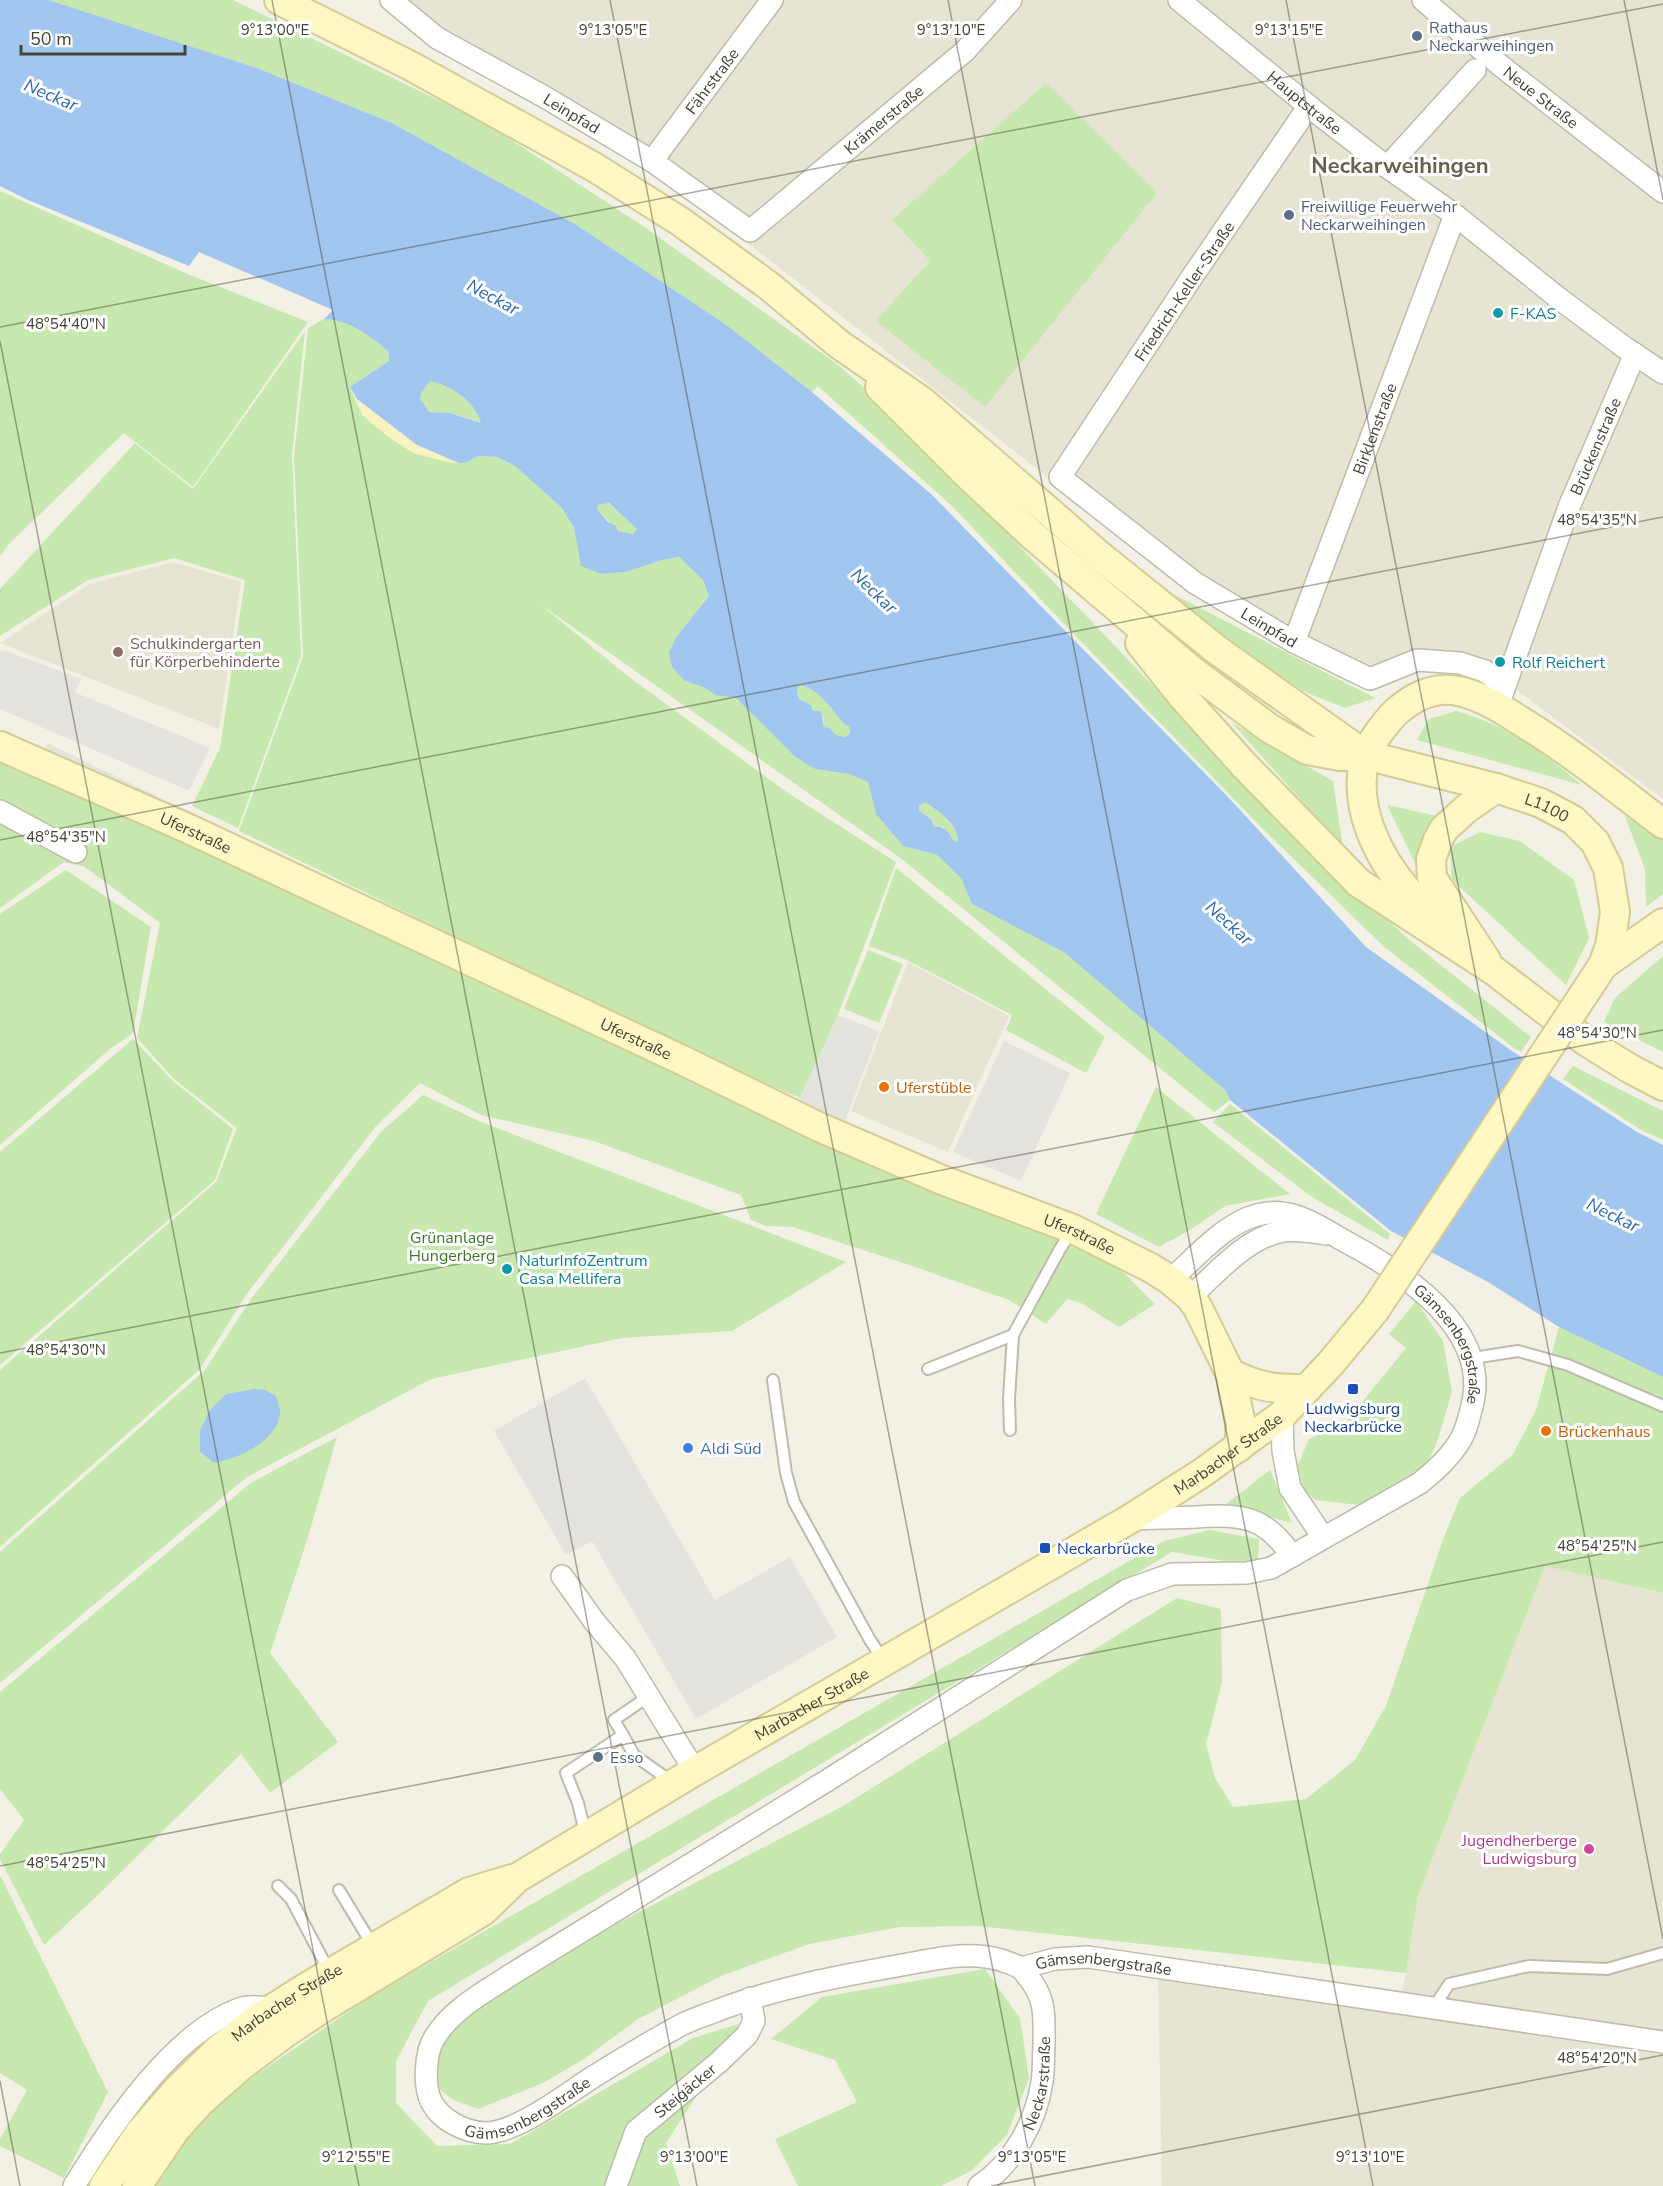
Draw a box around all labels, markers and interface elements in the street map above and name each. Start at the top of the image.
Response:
place label: Rathaus Neckarweihingen [1429,17,1554,57]
scale bar [21,18,184,56]
text: 9°13'00"E [241,20,309,40]
text: 9°13'05"E [579,20,647,40]
text: 9°13'10"E [917,20,985,40]
text: 9°13'15"E [1255,20,1323,40]
text: 50 m [30,27,72,51]
marker: Rathaus Neckarweihingen [1410,29,1424,43]
street label: Fährstraße [681,44,745,119]
street label: Neue Straße [1498,62,1583,134]
street label: Hauptstraße [1262,66,1346,140]
water label: Neckar [20,73,82,117]
street label: Krämerstraße [840,80,929,160]
street label: Leinpfad [539,89,604,139]
district label: Neckarweihingen [1311,151,1489,181]
place label: Freiwillige Feuerwehr Neckarweihingen [1301,196,1457,236]
marker: Freiwillige Feuerwehr Neckarweihingen [1282,208,1296,222]
street label: Friedrich-Keller-Straße [1130,217,1240,366]
water label: Neckar [463,273,524,321]
place label: F-KAS [1510,303,1557,325]
marker: F-KAS [1491,306,1505,320]
text: 48°54'40"N [26,314,106,334]
street label: Birklenstraße [1348,380,1403,478]
street label: Brückenstraße [1565,394,1627,499]
text: 48°54'35"N [1557,510,1637,530]
water label: Neckar [845,563,903,620]
street label: Leinpfad [1236,603,1301,654]
place label: Schulkindergarten für Körperbehinderte [130,633,280,673]
marker: Schulkindergarten für Körperbehinderte [111,645,125,659]
place label: Rolf Reichert [1512,652,1605,674]
marker: Rolf Reichert [1493,655,1507,669]
street label: L1100 [1522,788,1573,828]
street label: Uferstraße [156,807,235,859]
text: 48°54'35"N [26,827,106,847]
water label: Neckar [1200,895,1258,951]
street label: Uferstraße [596,1013,675,1066]
text: 48°54'30"N [1557,1023,1637,1043]
place label: Uferstüble [896,1077,972,1099]
marker: Uferstüble [877,1080,891,1094]
water label: Neckar [1583,1192,1644,1238]
street label: Uferstraße [1040,1209,1119,1260]
park label: Grünanlage Hungerberg [409,1227,495,1267]
place label: NaturInfoZentrum Casa Mellifera [519,1250,648,1290]
marker: NaturInfoZentrum Casa Mellifera [500,1262,514,1276]
street label: Gämsenbergstraße [1409,1279,1485,1406]
text: 48°54'30"N [26,1340,106,1360]
marker: Ludwigsburg Neckarbrücke [1346,1382,1360,1396]
place label: Ludwigsburg Neckarbrücke [1304,1398,1402,1438]
street label: Marbacher Straße [1170,1408,1287,1500]
place label: Brückenhaus [1558,1421,1651,1443]
marker: Brückenhaus [1539,1424,1553,1438]
place label: Aldi Süd [700,1438,762,1460]
marker: Aldi Süd [681,1441,695,1455]
text: 48°54'25"N [1557,1536,1637,1556]
place label: Neckarbrücke [1057,1538,1155,1560]
marker: Neckarbrücke [1038,1541,1052,1555]
street label: Marbacher Straße [751,1663,873,1746]
place label: Esso [610,1747,644,1769]
marker: Esso [591,1750,605,1764]
place label: Jugendherberge Ludwigsburg [1461,1830,1577,1870]
marker: Jugendherberge Ludwigsburg [1582,1842,1596,1856]
text: 48°54'25"N [26,1853,106,1873]
street label: Gämsenbergstraße [1033,1947,1173,1981]
street label: Marbacher Straße [227,1959,347,2047]
street label: Neckarstraße [1018,2036,1056,2134]
text: 48°54'20"N [1557,2048,1637,2068]
street label: Steigäcker [650,2059,722,2124]
street label: Gämsenbergstraße [462,2072,595,2145]
text: 9°12'55"E [322,2147,390,2167]
text: 9°13'00"E [660,2147,728,2167]
text: 9°13'05"E [998,2147,1066,2167]
text: 9°13'10"E [1336,2147,1404,2167]

